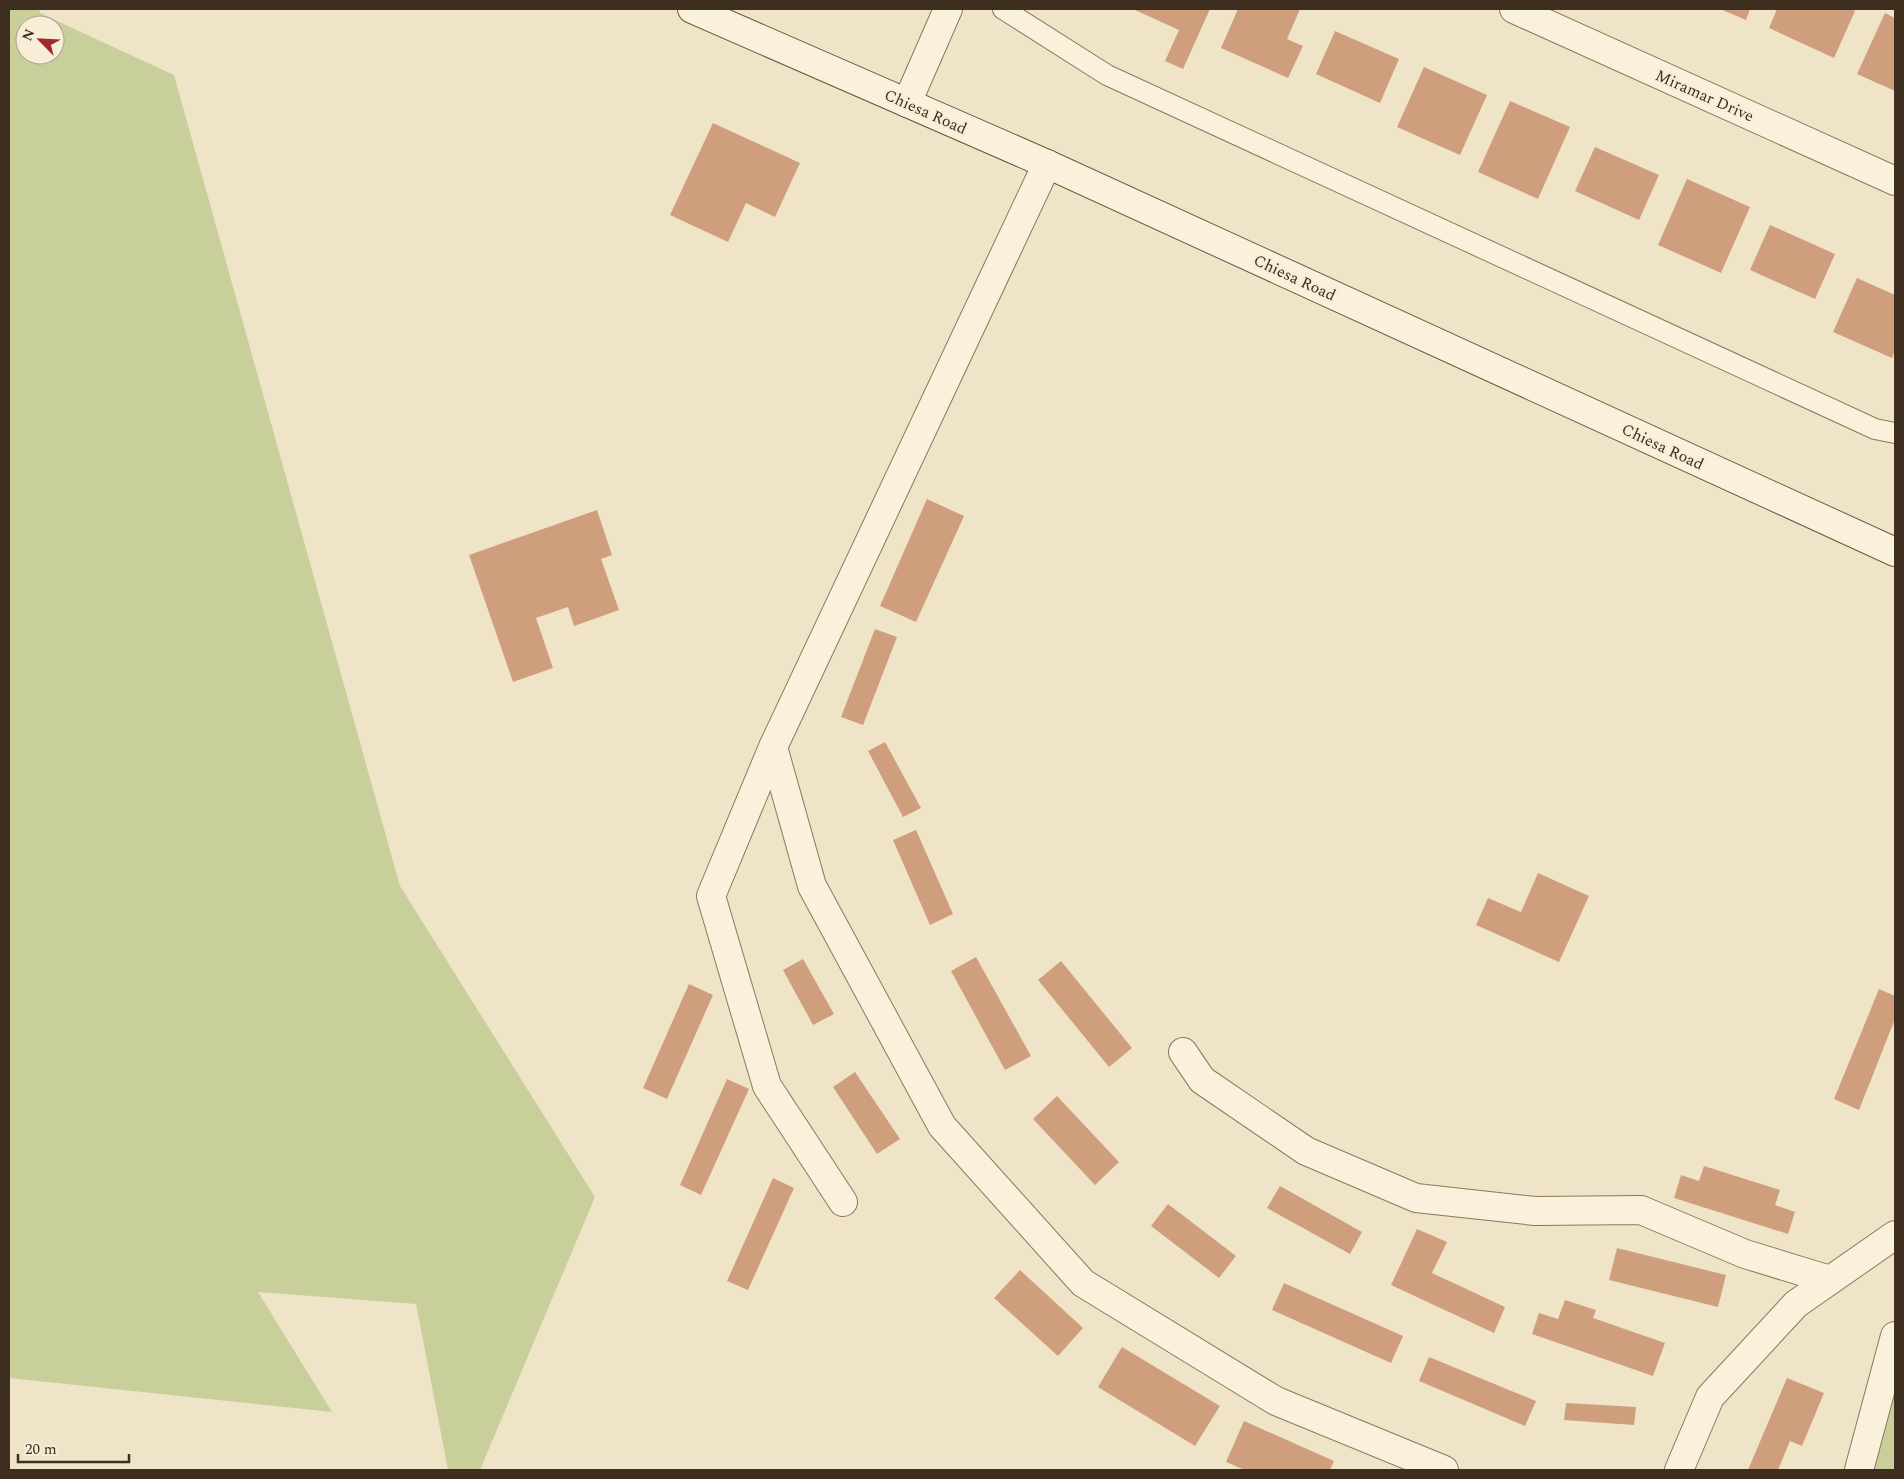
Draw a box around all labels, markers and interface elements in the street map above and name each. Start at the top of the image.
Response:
north arrow [15,15,65,65]
text: N [17,25,40,44]
street label: Miramar Drive [1651,63,1758,128]
street label: Chiesa Road [880,83,971,141]
street label: Chiesa Road [1249,248,1340,307]
street label: Chiesa Road [1617,417,1708,476]
scale bar [18,1432,129,1464]
text: 20 m [25,1438,57,1461]

